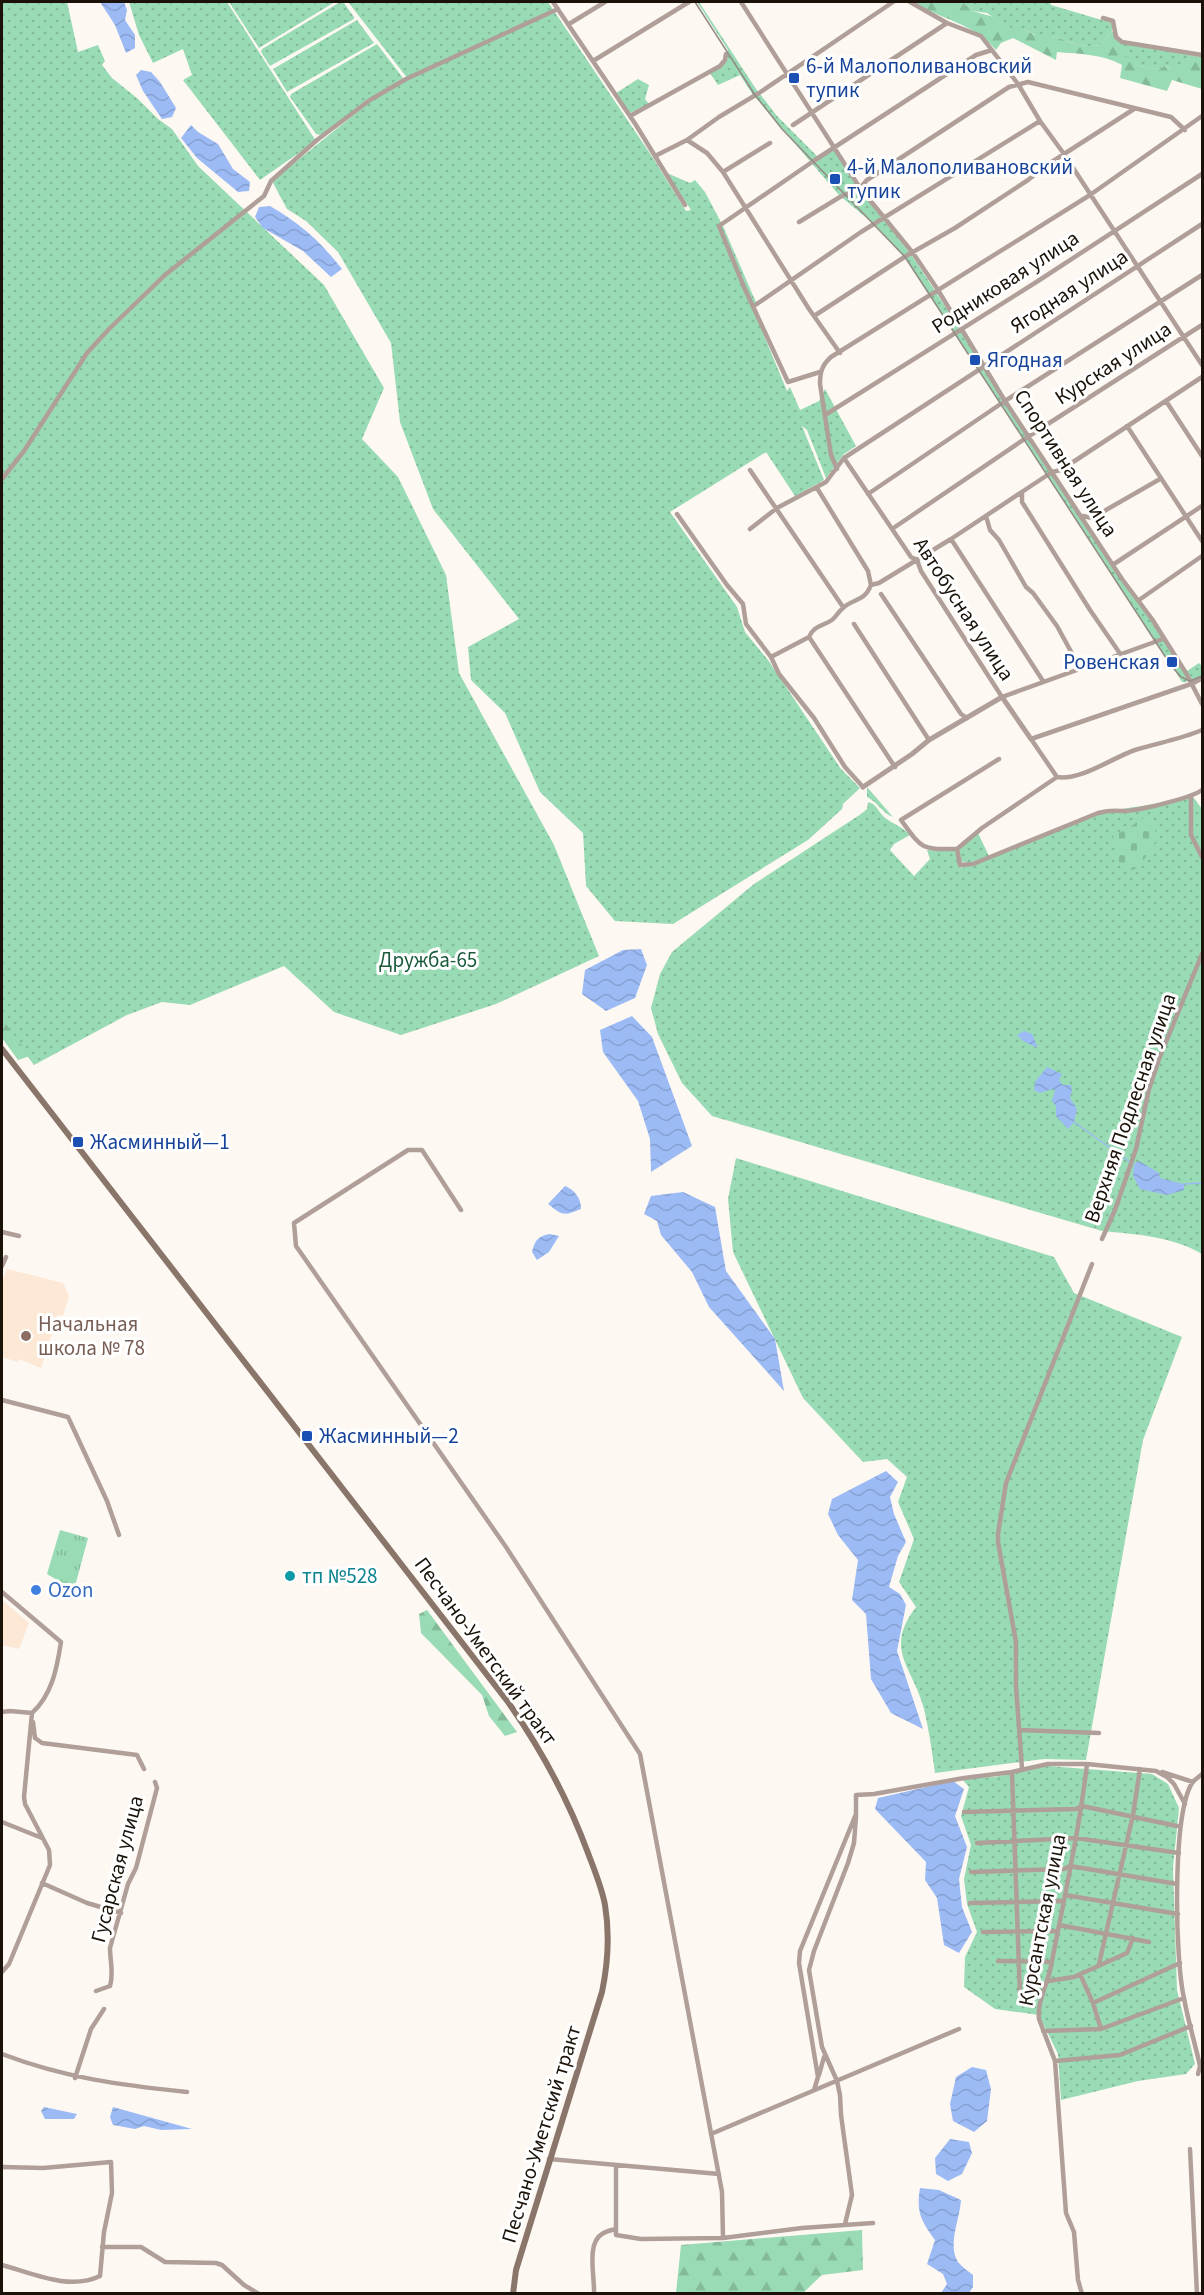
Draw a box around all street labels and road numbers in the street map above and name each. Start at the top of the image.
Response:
street label: Родниковая улица [925,223,1085,341]
street label: Ягодная улица [1004,242,1134,340]
street label: Курская улица [1049,314,1177,412]
street label: Спортивная улица [1007,383,1125,543]
street label: Автобусная улица [906,531,1022,687]
street label: Верхняя Подлесная улица [1077,989,1183,1227]
street label: Песчано-Уметский тракт [407,1551,565,1752]
street label: Гусарская улица [83,1792,151,1946]
street label: Курсантская улица [1011,1831,1073,2009]
street label: Песчано-Уметский тракт [494,2021,589,2247]

